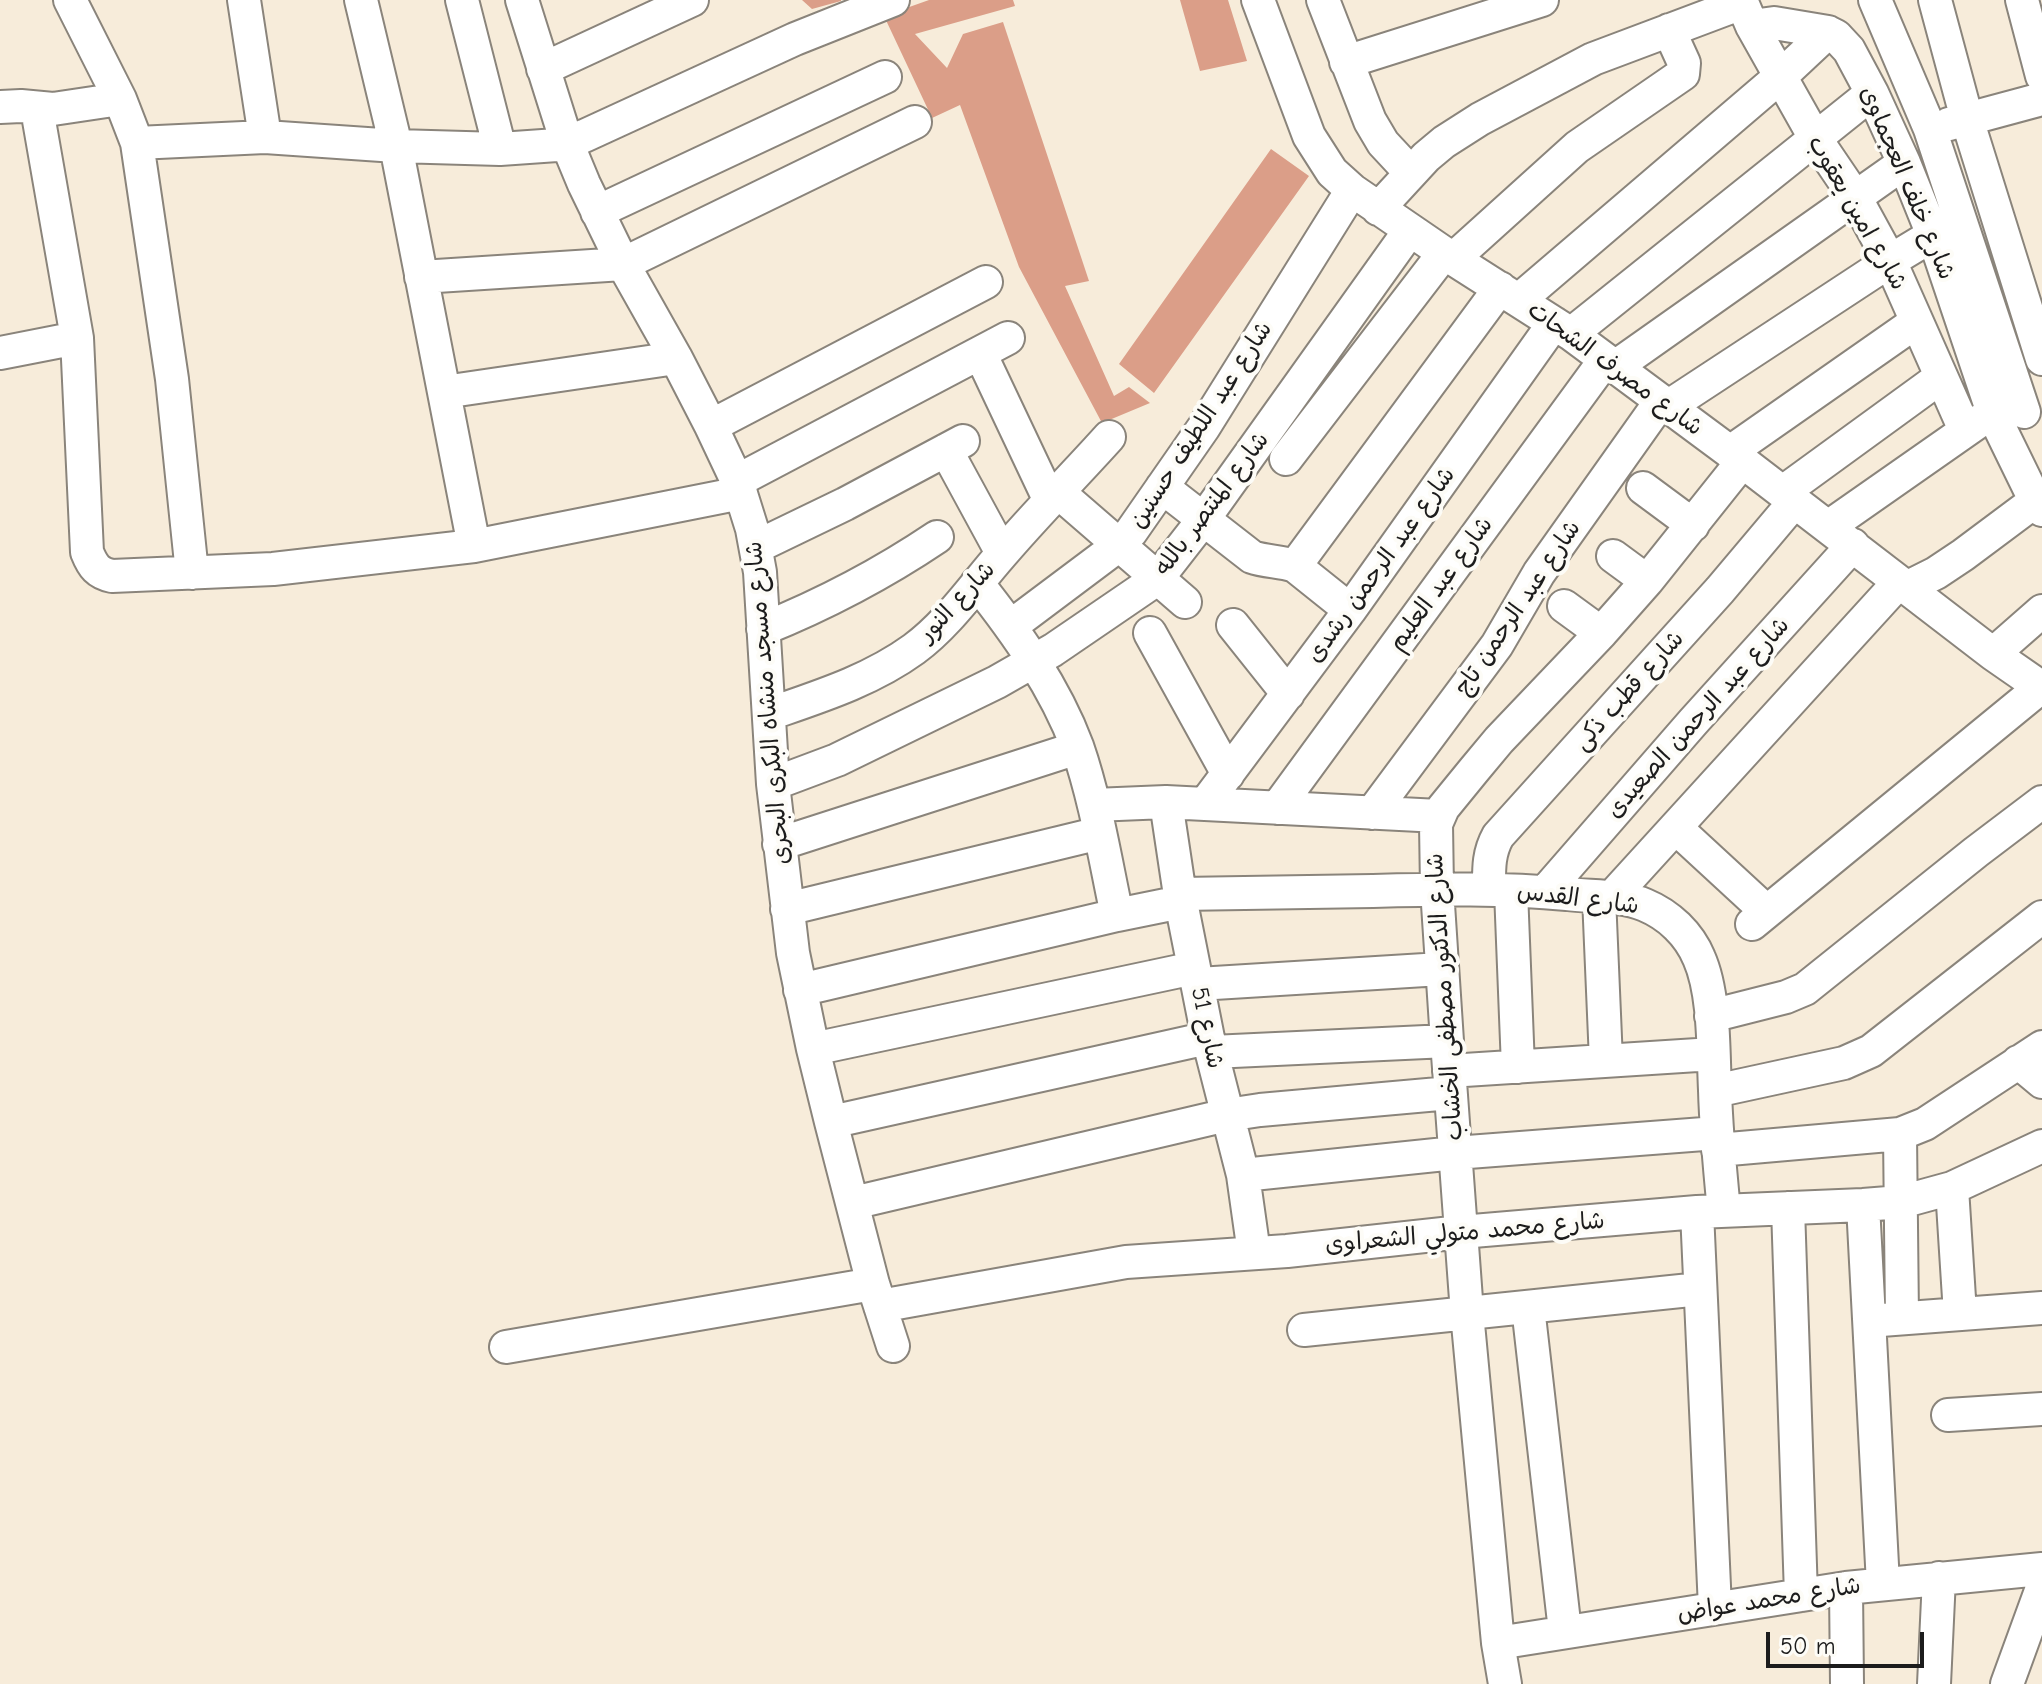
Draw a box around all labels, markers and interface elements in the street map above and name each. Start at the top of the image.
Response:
street label: شارع خلف العجماوى [1853,82,1961,284]
street label: شارع امين يعقوب [1801,131,1913,295]
street label: شارع مصرف الشحات [1522,296,1708,442]
street label: شارع عبد اللطيف حسنين [1123,316,1279,534]
street label: شارع المنتصر بالله [1148,426,1276,582]
street label: شارع عبد الرحمن رشدى [1300,462,1462,668]
street label: شارع عبد العليم [1383,511,1499,657]
street label: شارع عبد الرحمن تاج [1449,515,1587,701]
street label: شارع مسجد منشاه البكرى البحرى [740,540,796,866]
street label: شارع النور [913,556,1001,648]
street label: شارع عبد الرحمن الصعيدى [1600,612,1796,824]
street label: شارع قطب ذكى [1568,625,1690,757]
street label: شارع الدكتور مصطفى الخشاب [1421,852,1469,1142]
street label: شارع القدس [1515,877,1641,921]
street label: شارع 51 [1184,985,1230,1071]
street label: شارع محمد متولي الشعراوى [1324,1206,1606,1260]
street label: شارع محمد عواض [1675,1571,1863,1629]
scale bar [1770,1616,1928,1666]
text: 50 m [1780,1632,1836,1660]

